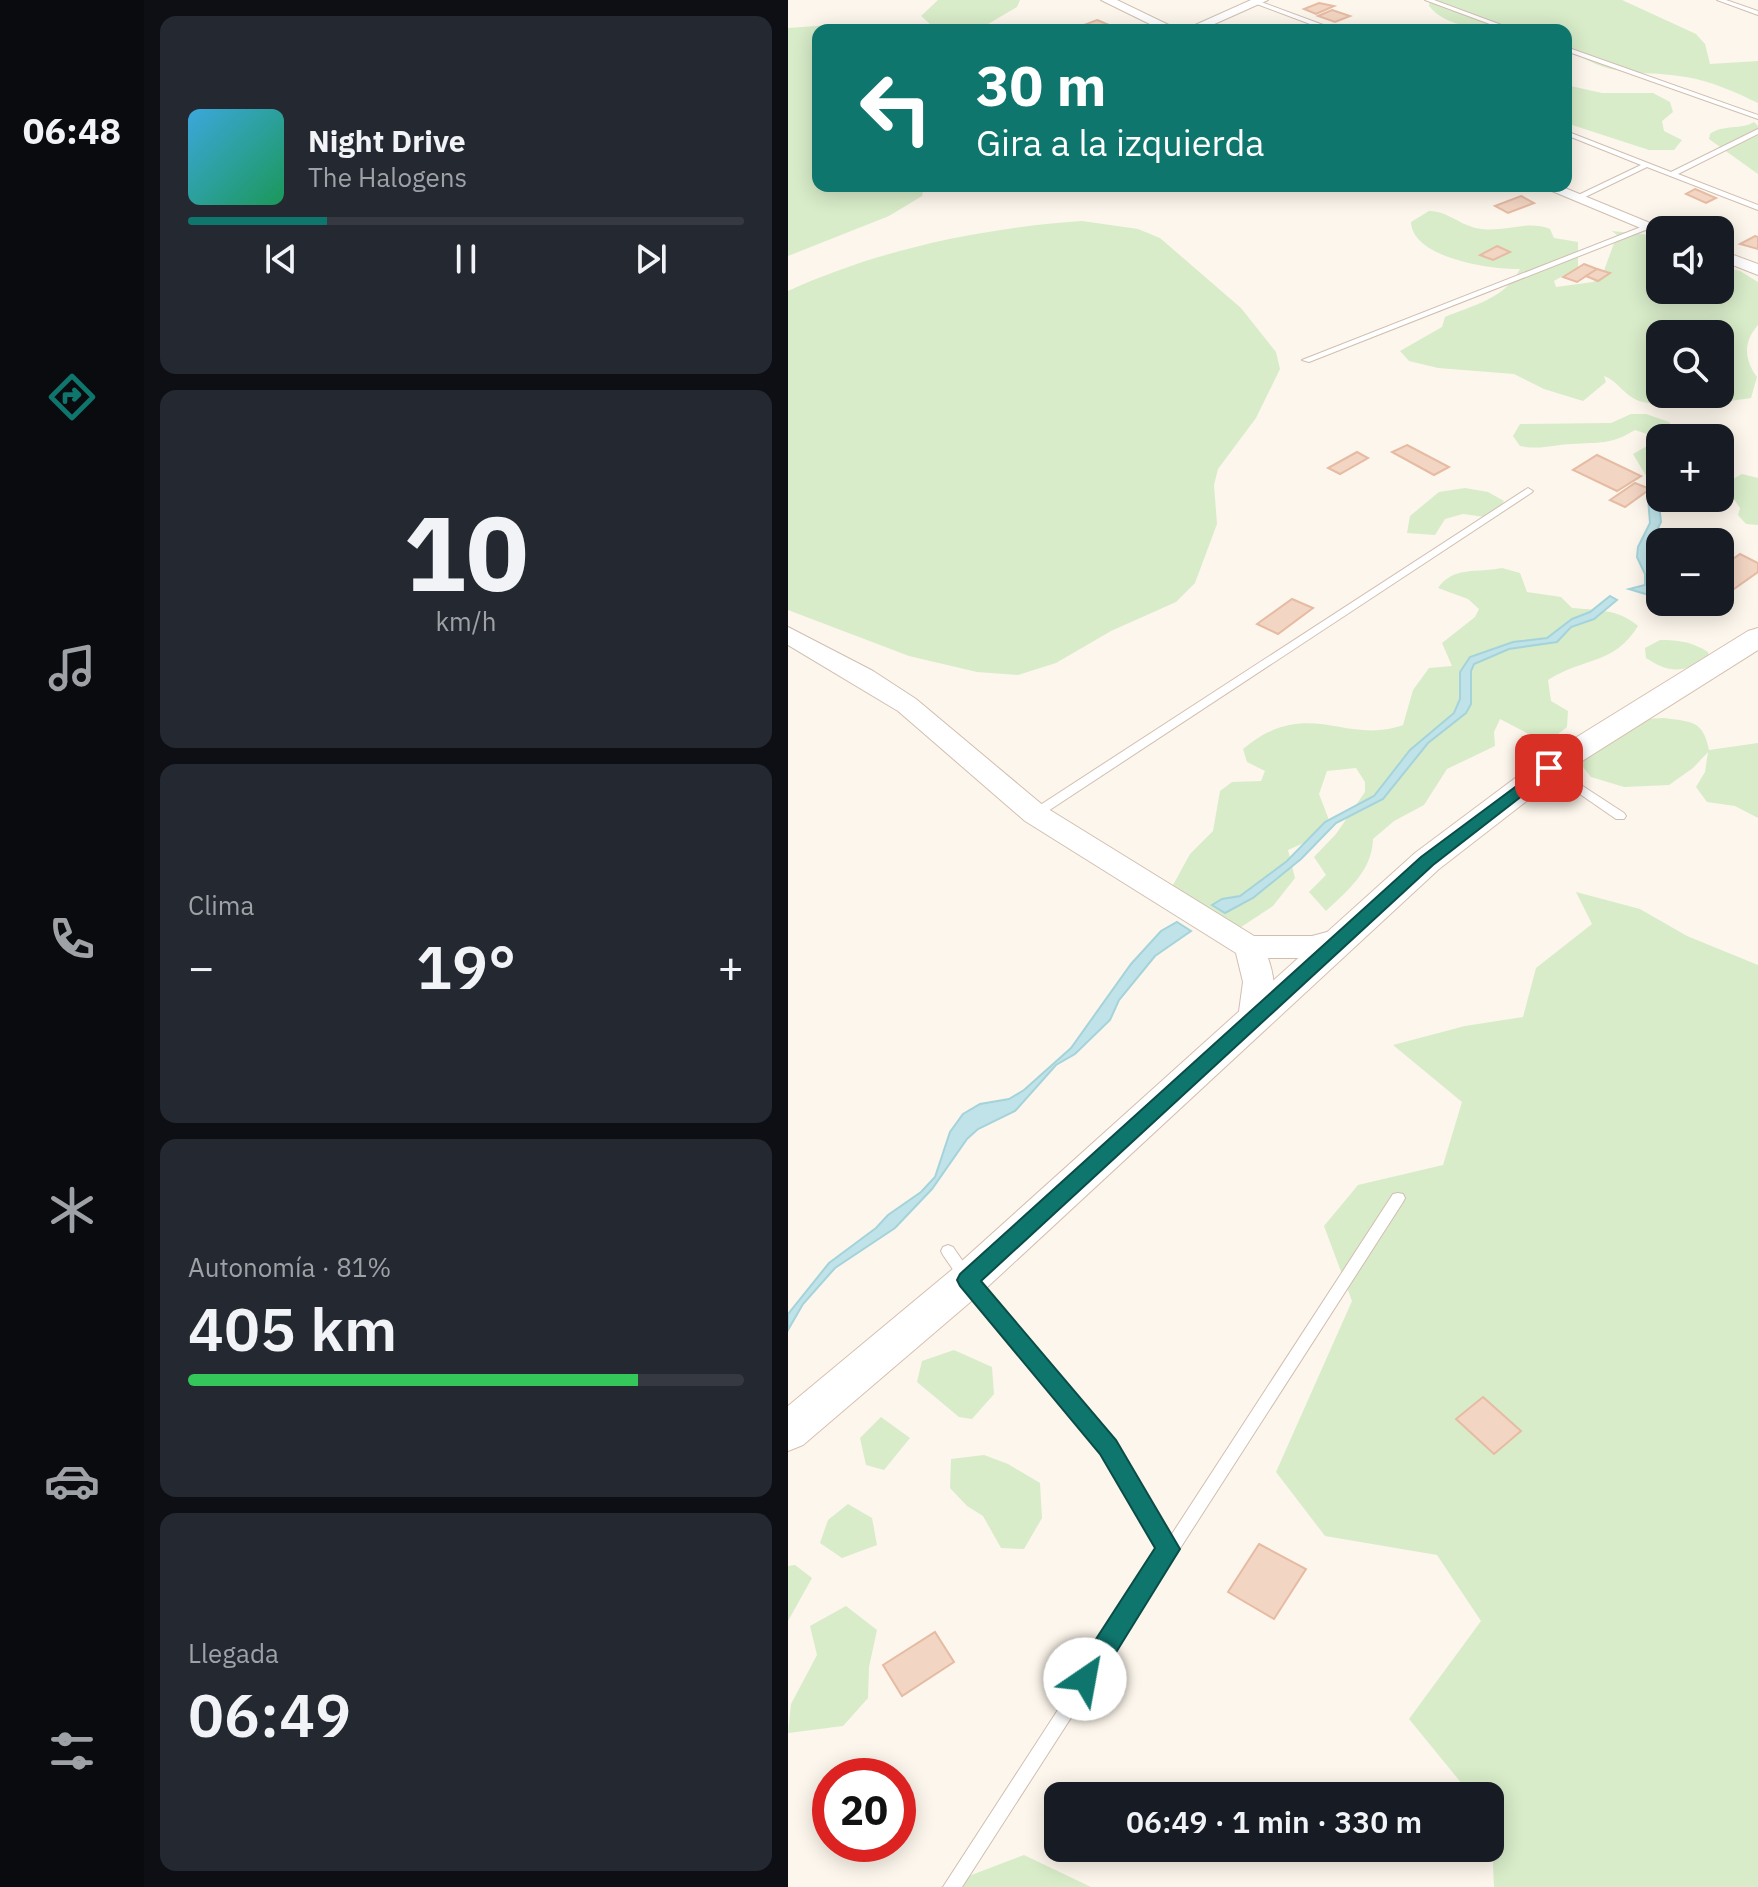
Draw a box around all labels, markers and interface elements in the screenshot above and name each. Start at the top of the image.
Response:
text: 30 m [976,49,1106,121]
icon: left [844,56,948,160]
text: 06:48 [23,107,121,154]
text: Gira a la izquierda [976,119,1265,166]
text: Night Drive [308,121,466,160]
text: The Halogens [308,160,467,194]
map controls [1646,216,1734,616]
button: sound [1646,216,1734,304]
icon: previous [259,237,303,281]
icon: pause [444,237,488,281]
icon: next [629,237,673,281]
button: search [1646,320,1734,408]
icon: directions [44,369,100,425]
button: + [1646,424,1734,512]
text: 10 [404,484,528,620]
button: − [1646,528,1734,616]
text: km/h [435,604,497,638]
icon: music [44,640,100,696]
pin [1515,734,1583,802]
icon: arrive [1527,746,1571,790]
text: Clima [188,888,254,922]
icon: phone [44,911,100,967]
text: 19° [416,927,516,1006]
text: − [188,938,214,995]
text: + [718,938,744,995]
icon: climate [44,1182,100,1238]
text: Autonomía · 81% [188,1250,391,1284]
text: 405 km [188,1289,397,1368]
icon: car [44,1453,100,1509]
text: Llegada [188,1636,279,1670]
position arrow [1043,1637,1127,1721]
text: 06:49 [188,1675,351,1754]
icon: filters [44,1723,100,1779]
speed limit sign: 20 [812,1758,916,1862]
text: 06:49 · 1 min · 330 m [1126,1802,1422,1841]

